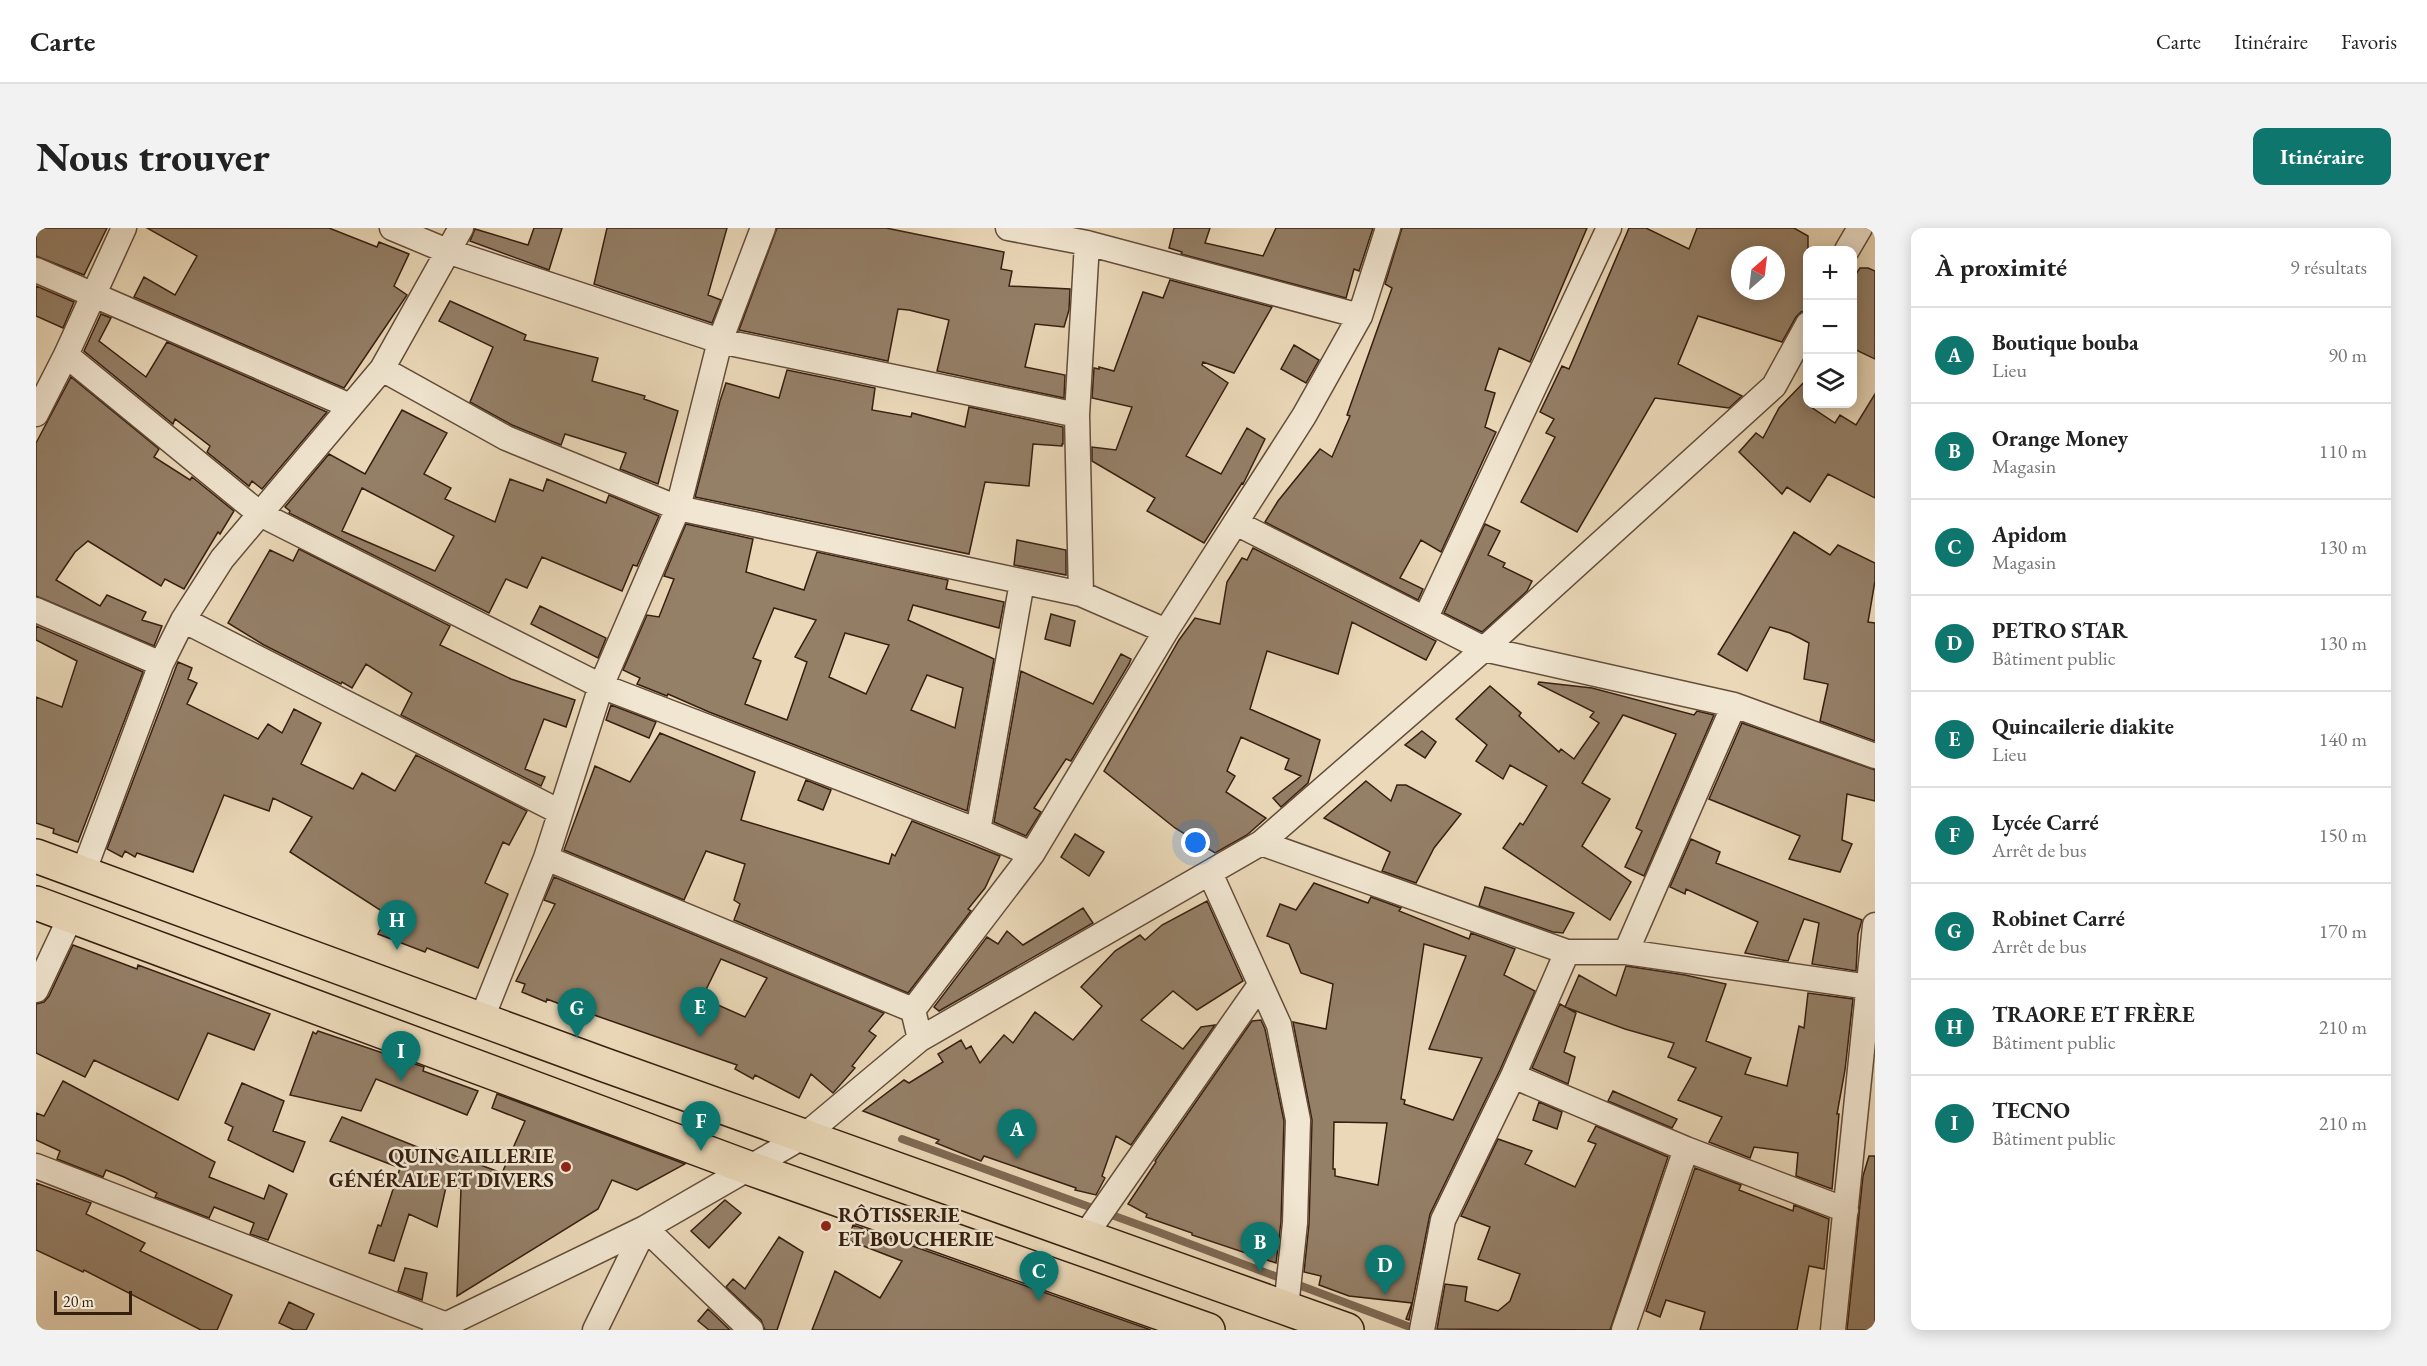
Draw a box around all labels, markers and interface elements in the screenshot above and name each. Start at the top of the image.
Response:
text: Carte [30,23,96,59]
text: Carte [2156,28,2201,55]
text: Itinéraire [2234,28,2308,55]
text: Favoris [2341,28,2397,55]
button: Itinéraire [2253,128,2391,185]
text: Nous trouver [36,129,270,184]
north arrow [1731,246,1785,300]
map controls [1803,246,1857,408]
button: + [1803,246,1857,300]
text: À proximité [1935,250,2067,284]
text: 9 résultats [2290,254,2367,280]
button: − [1803,300,1857,354]
text: Boutique bouba [1992,328,2139,357]
text: A [1947,342,1962,368]
text: 90 m [2328,342,2367,368]
button: layers [1803,354,1857,408]
text: Lieu [1992,357,2027,383]
text: Orange Money [1992,424,2128,453]
text: B [1948,438,1961,464]
text: 110 m [2319,438,2367,464]
text: Magasin [1992,453,2056,479]
text: Apidom [1992,520,2067,549]
text: C [1947,534,1962,560]
text: 130 m [2319,534,2367,560]
text: Magasin [1992,549,2056,575]
text: PETRO STAR [1992,616,2128,645]
text: D [1947,630,1962,656]
text: 130 m [2319,630,2367,656]
text: Bâtiment public [1992,645,2116,671]
text: Quincailerie diakite [1992,712,2174,741]
text: E [1949,726,1960,752]
text: 140 m [2319,726,2367,752]
text: Lieu [1992,741,2027,767]
text: Lycée Carré [1992,808,2099,837]
text: F [1949,822,1960,848]
text: 150 m [2319,822,2367,848]
your location [1181,828,1210,857]
text: Arrêt de bus [1992,837,2087,863]
pin: H [378,900,416,950]
text: Robinet Carré [1992,904,2125,933]
text: G [1947,918,1962,944]
text: 170 m [2319,918,2367,944]
text: Arrêt de bus [1992,933,2087,959]
pin: G [558,988,596,1038]
pin: E [680,988,720,1037]
text: TRAORE ET FRÈRE [1992,1000,2195,1029]
text: H [1946,1014,1963,1040]
text: 210 m [2319,1014,2367,1040]
text: Bâtiment public [1992,1029,2116,1055]
pin: I [382,1032,421,1081]
text: TECNO [1992,1096,2070,1125]
pin: F [682,1102,720,1151]
pin: A [998,1110,1036,1159]
text: I [1951,1110,1958,1136]
text: 210 m [2319,1110,2367,1136]
text: Bâtiment public [1992,1125,2116,1151]
place label: QUINCAILLERIE GÉNÉRALE ET DIVERS [329,1142,554,1193]
marker: QUINCAILLERIE GÉNÉRALE ET DIVERS [559,1160,573,1174]
place label: RÔTISSERIE ET BOUCHERIE [838,1201,994,1252]
marker: RÔTISSERIE ET BOUCHERIE [819,1219,833,1233]
pin: B [1240,1222,1280,1272]
pin: D [1366,1246,1404,1295]
pin: C [1020,1252,1058,1301]
scale bar [54,1288,132,1316]
text: 20 m [63,1291,94,1312]

